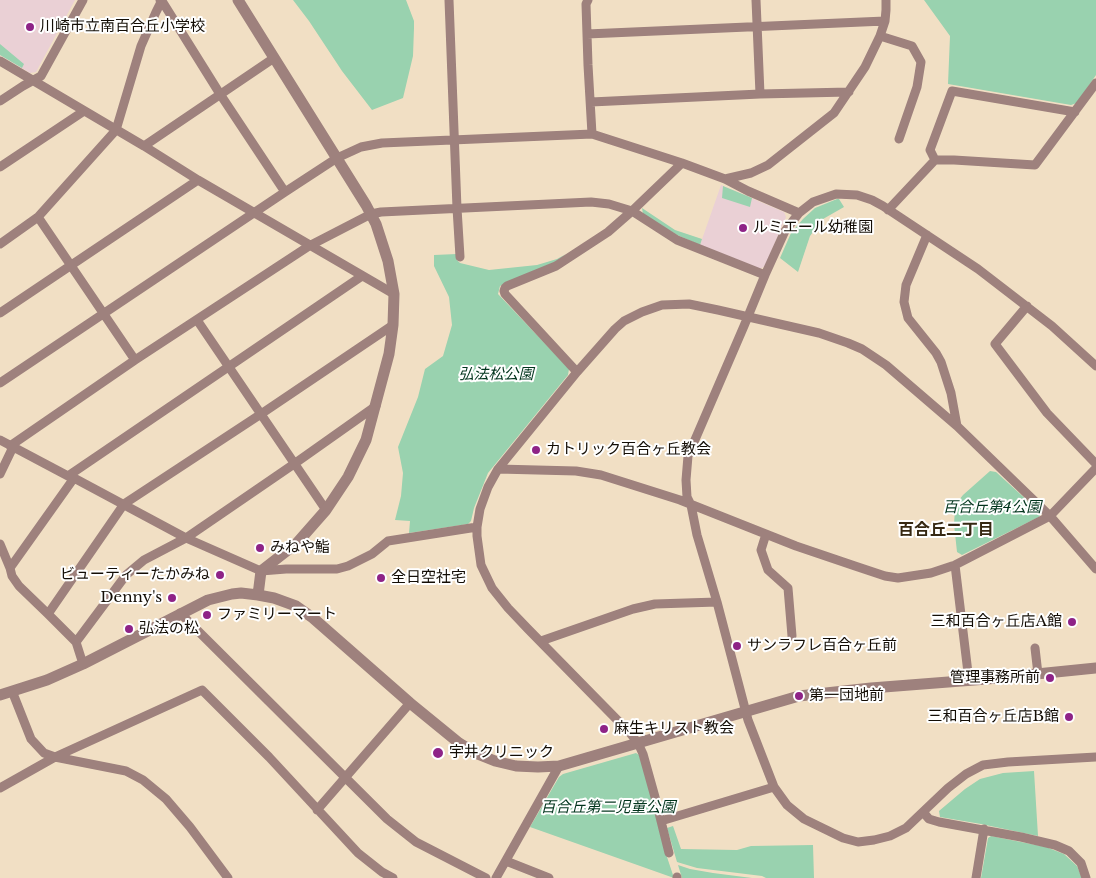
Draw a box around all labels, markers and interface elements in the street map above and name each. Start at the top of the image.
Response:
place label: 川崎市立南百合丘小学校 [40,18,205,36]
marker: 川崎市立南百合丘小学校 [24,21,36,33]
place label: ルミエール幼稚園 [753,219,873,237]
marker: ルミエール幼稚園 [737,222,749,234]
park label: 弘法松公園 [459,366,533,384]
place label: カトリック百合ヶ丘教会 [546,441,711,459]
marker: カトリック百合ヶ丘教会 [530,444,542,456]
park label: 百合丘第4公園 [943,499,1041,517]
district label: 百合丘二丁目 [898,520,994,540]
place label: みねや鮨 [270,539,330,557]
marker: みねや鮨 [254,542,266,554]
place label: ビューティーたかみね [60,566,210,584]
marker: ビューティーたかみね [214,569,226,581]
place label: 全日空社宅 [391,569,466,587]
marker: 全日空社宅 [375,572,387,584]
place label: Denny's [100,589,162,607]
marker: Denny's [166,592,178,604]
place label: ファミリーマート [217,606,337,624]
marker: ファミリーマート [201,609,213,621]
place label: 三和百合ヶ丘店A館 [930,613,1062,631]
marker: 三和百合ヶ丘店A館 [1066,616,1078,628]
place label: 弘法の松 [139,620,199,638]
marker: 弘法の松 [123,623,135,635]
place label: サンラフレ百合ヶ丘前 [747,637,897,655]
marker: サンラフレ百合ヶ丘前 [731,640,743,652]
place label: 管理事務所前 [950,669,1040,687]
marker: 管理事務所前 [1044,672,1056,684]
place label: 第一団地前 [809,687,884,705]
marker: 第一団地前 [793,690,805,702]
place label: 三和百合ヶ丘店B館 [927,708,1059,726]
marker: 三和百合ヶ丘店B館 [1063,711,1075,723]
place label: 麻生キリスト教会 [614,720,734,738]
marker: 麻生キリスト教会 [598,723,610,735]
place label: 宇井クリニック [449,744,554,762]
marker: 宇井クリニック [431,746,445,760]
park label: 百合丘第二児童公園 [541,799,675,817]

